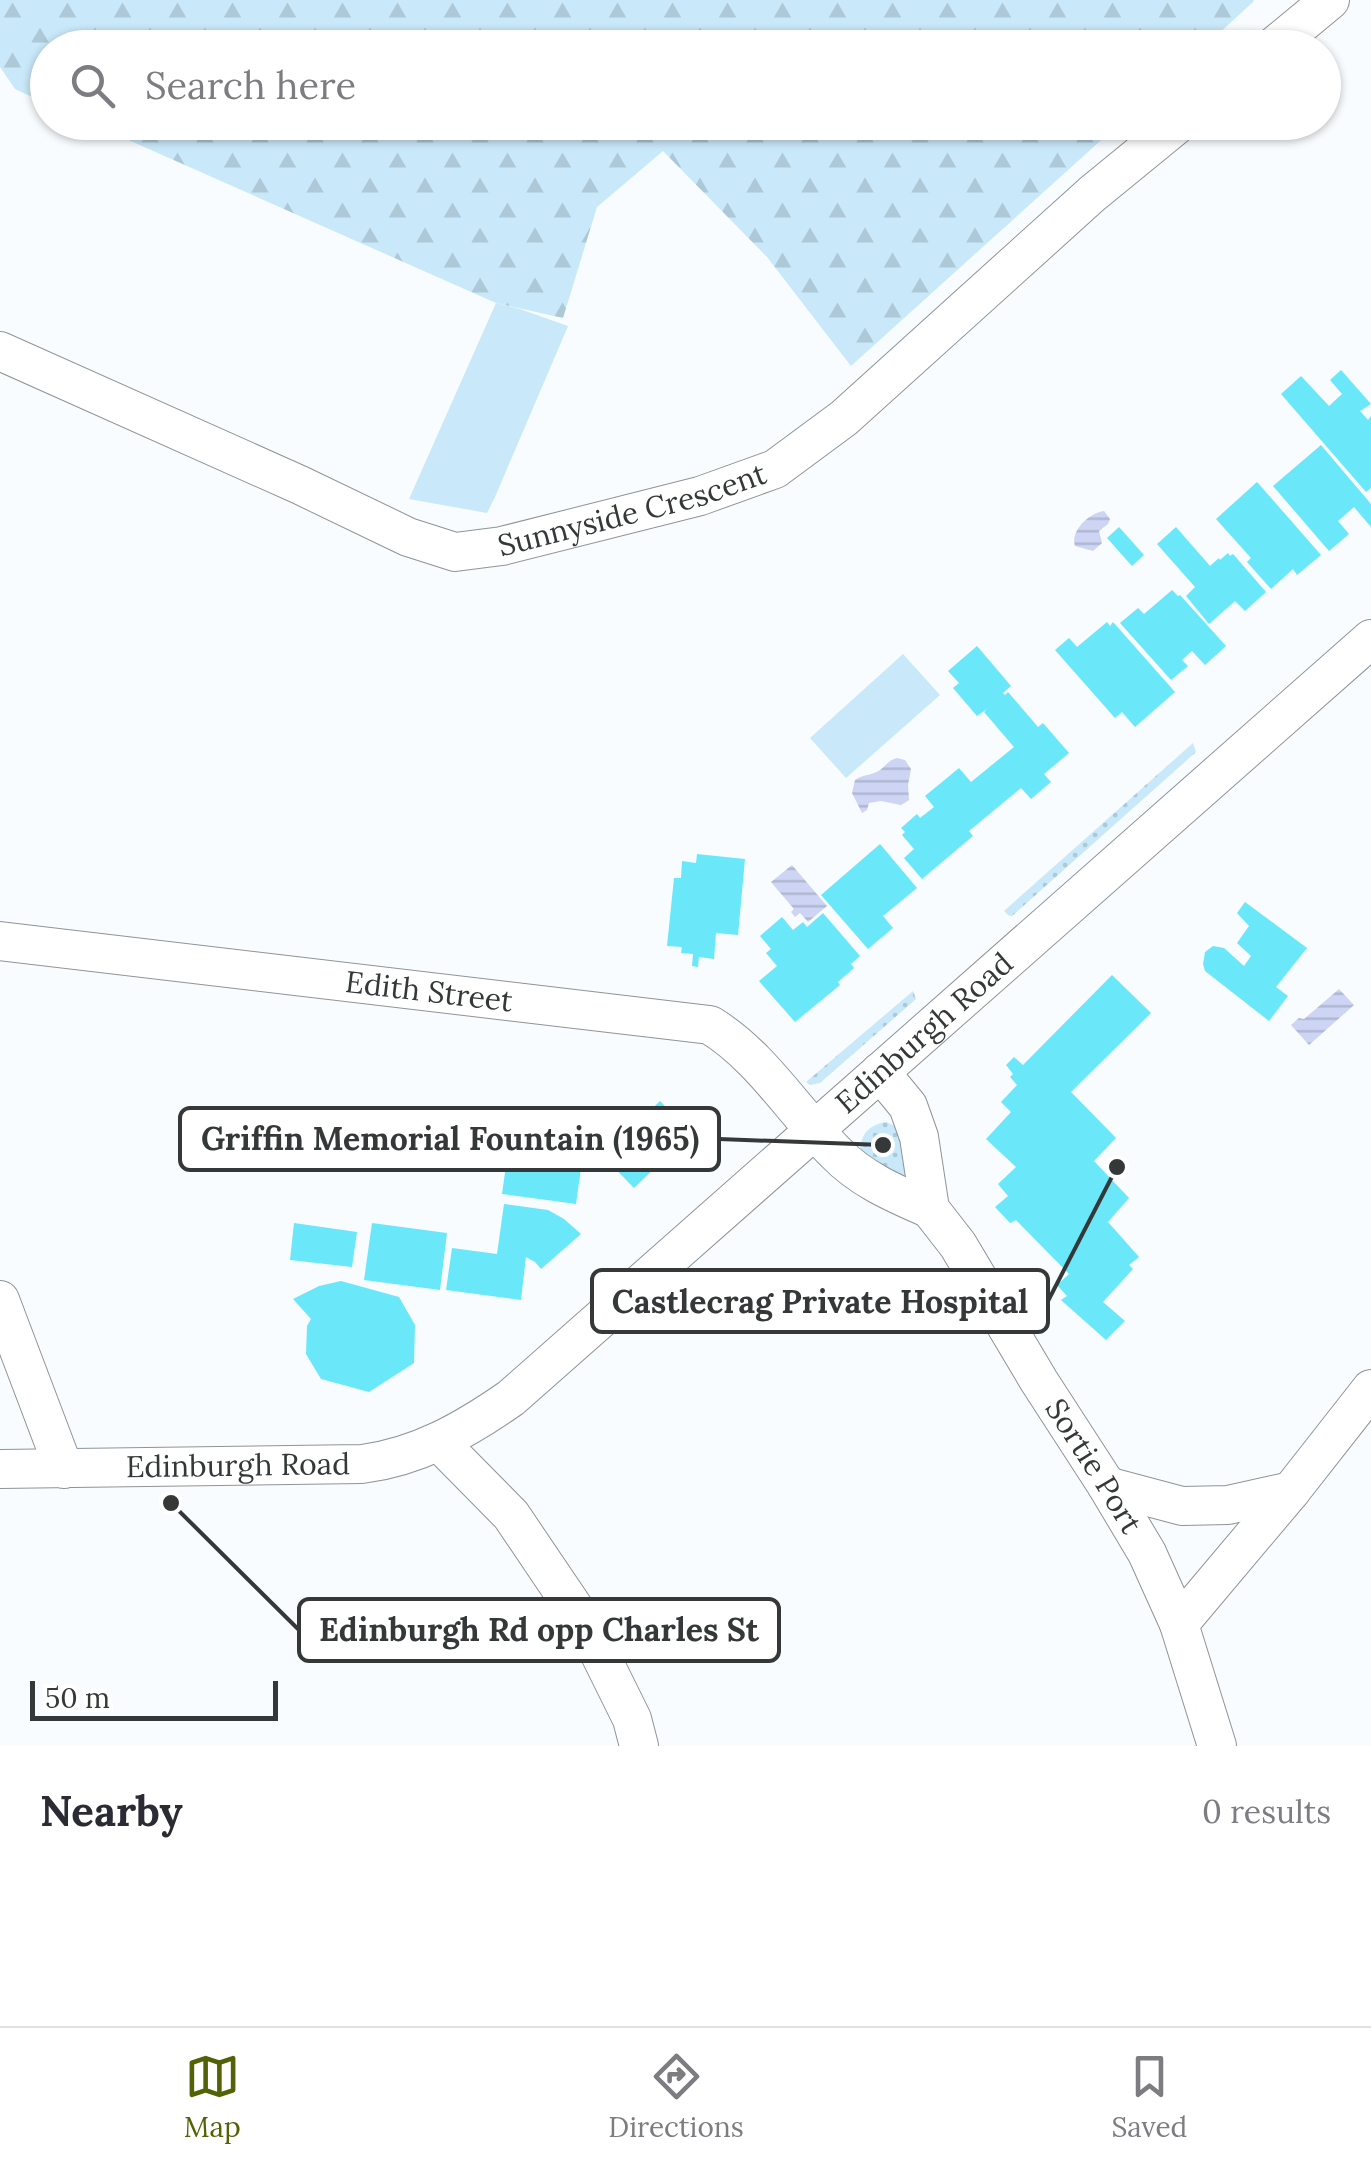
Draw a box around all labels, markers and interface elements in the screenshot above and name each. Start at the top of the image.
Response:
search box [30,30,1341,140]
icon: search [65,58,120,113]
text: Search here [145,61,356,109]
street label: Sunnyside Crescent [494,454,771,564]
street label: Edinburgh Road [827,944,1020,1121]
street label: Edith Street [343,962,515,1020]
callout: Griffin Memorial Fountain (1965) [180,1108,719,1170]
text: Griffin Memorial Fountain (1965) [201,1118,699,1159]
callout: Castlecrag Private Hospital [592,1270,1048,1332]
text: Castlecrag Private Hospital [612,1281,1028,1322]
street label: Sortie Port [1038,1391,1151,1541]
street label: Edinburgh Road [126,1444,350,1485]
callout: Edinburgh Rd opp Charles St [299,1599,779,1661]
text: Edinburgh Rd opp Charles St [319,1609,760,1650]
scale bar [30,1676,278,1720]
text: 50 m [45,1680,110,1716]
text: Nearby [40,1784,183,1838]
text: 0 results [1202,1791,1331,1832]
tab: Map [184,2049,241,2145]
tab: Directions [608,2049,744,2145]
tab: Saved [1111,2049,1187,2145]

